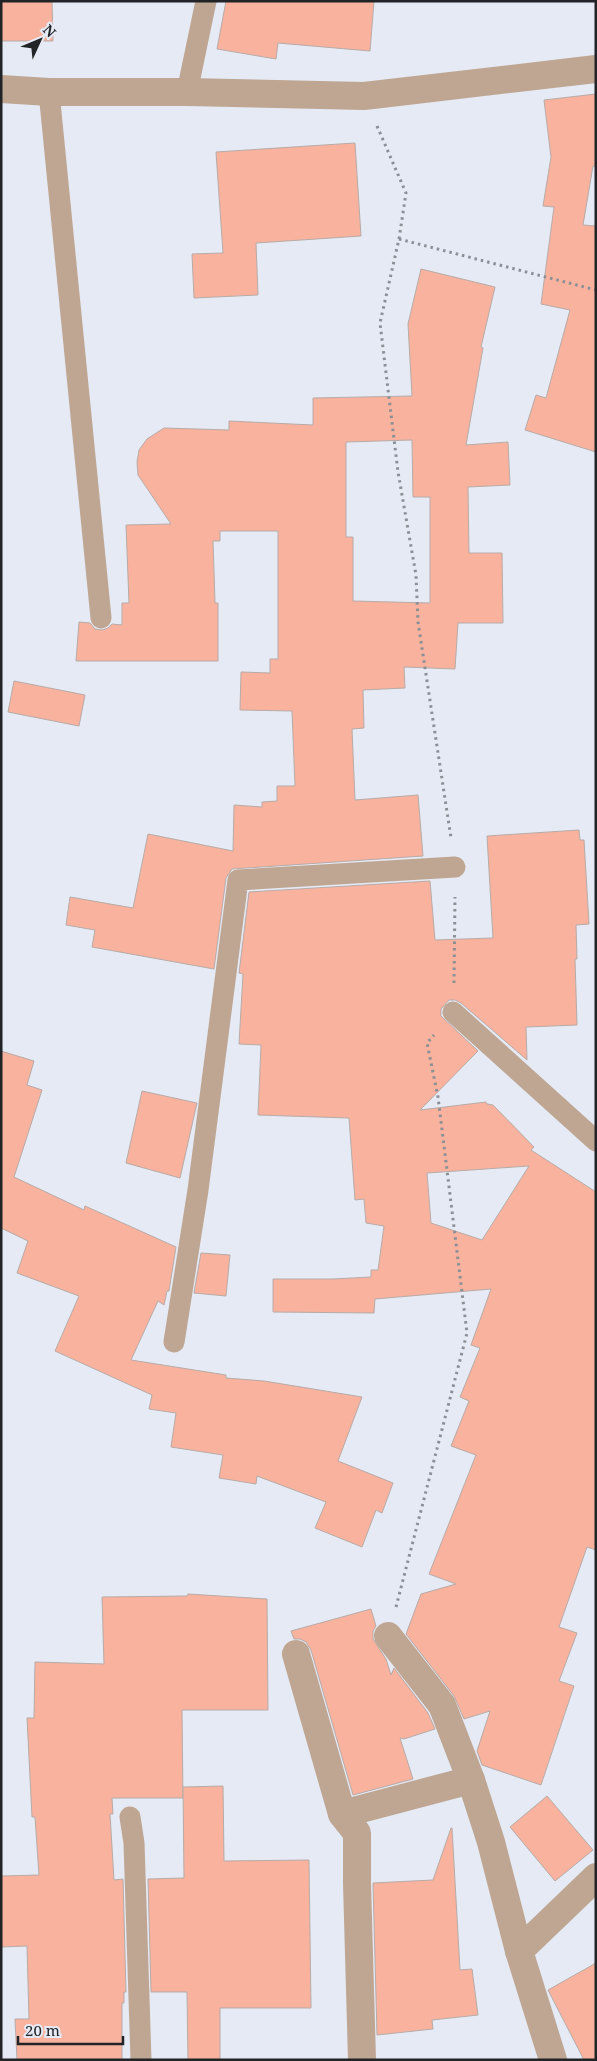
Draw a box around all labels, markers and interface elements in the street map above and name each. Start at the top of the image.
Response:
north arrow [15,15,65,65]
text: N [39,20,60,41]
scale bar [18,2014,122,2046]
text: 20 m [25,2020,60,2040]

